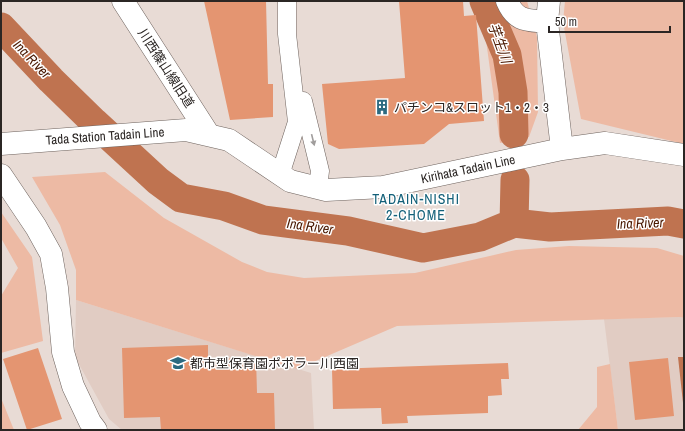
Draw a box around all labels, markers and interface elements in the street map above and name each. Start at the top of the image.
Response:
scale bar [549,8,670,34]
text: 50 m [555,14,577,30]
water label: 芋生川 [484,20,516,68]
street label: 川西篠山線旧道 [134,25,198,111]
water label: Ina River [9,36,55,83]
building icon: パチンコ&スロット1・2・3 [373,98,391,116]
place label: パチンコ&スロット1・2・3 [394,99,549,116]
street label: Tada Station Tadain Line [45,123,165,149]
one-way arrow [310,133,316,146]
street label: Kirihata Tadain Line [419,151,517,187]
district label: TADAIN-NISHI 2-CHOME [372,190,460,224]
water label: Ina River [616,213,665,233]
water label: Ina River [286,214,335,238]
school or university icon: 都市型保育園ポポラー川西園 [169,354,187,372]
place label: 都市型保育園ポポラー川西園 [190,355,359,372]

